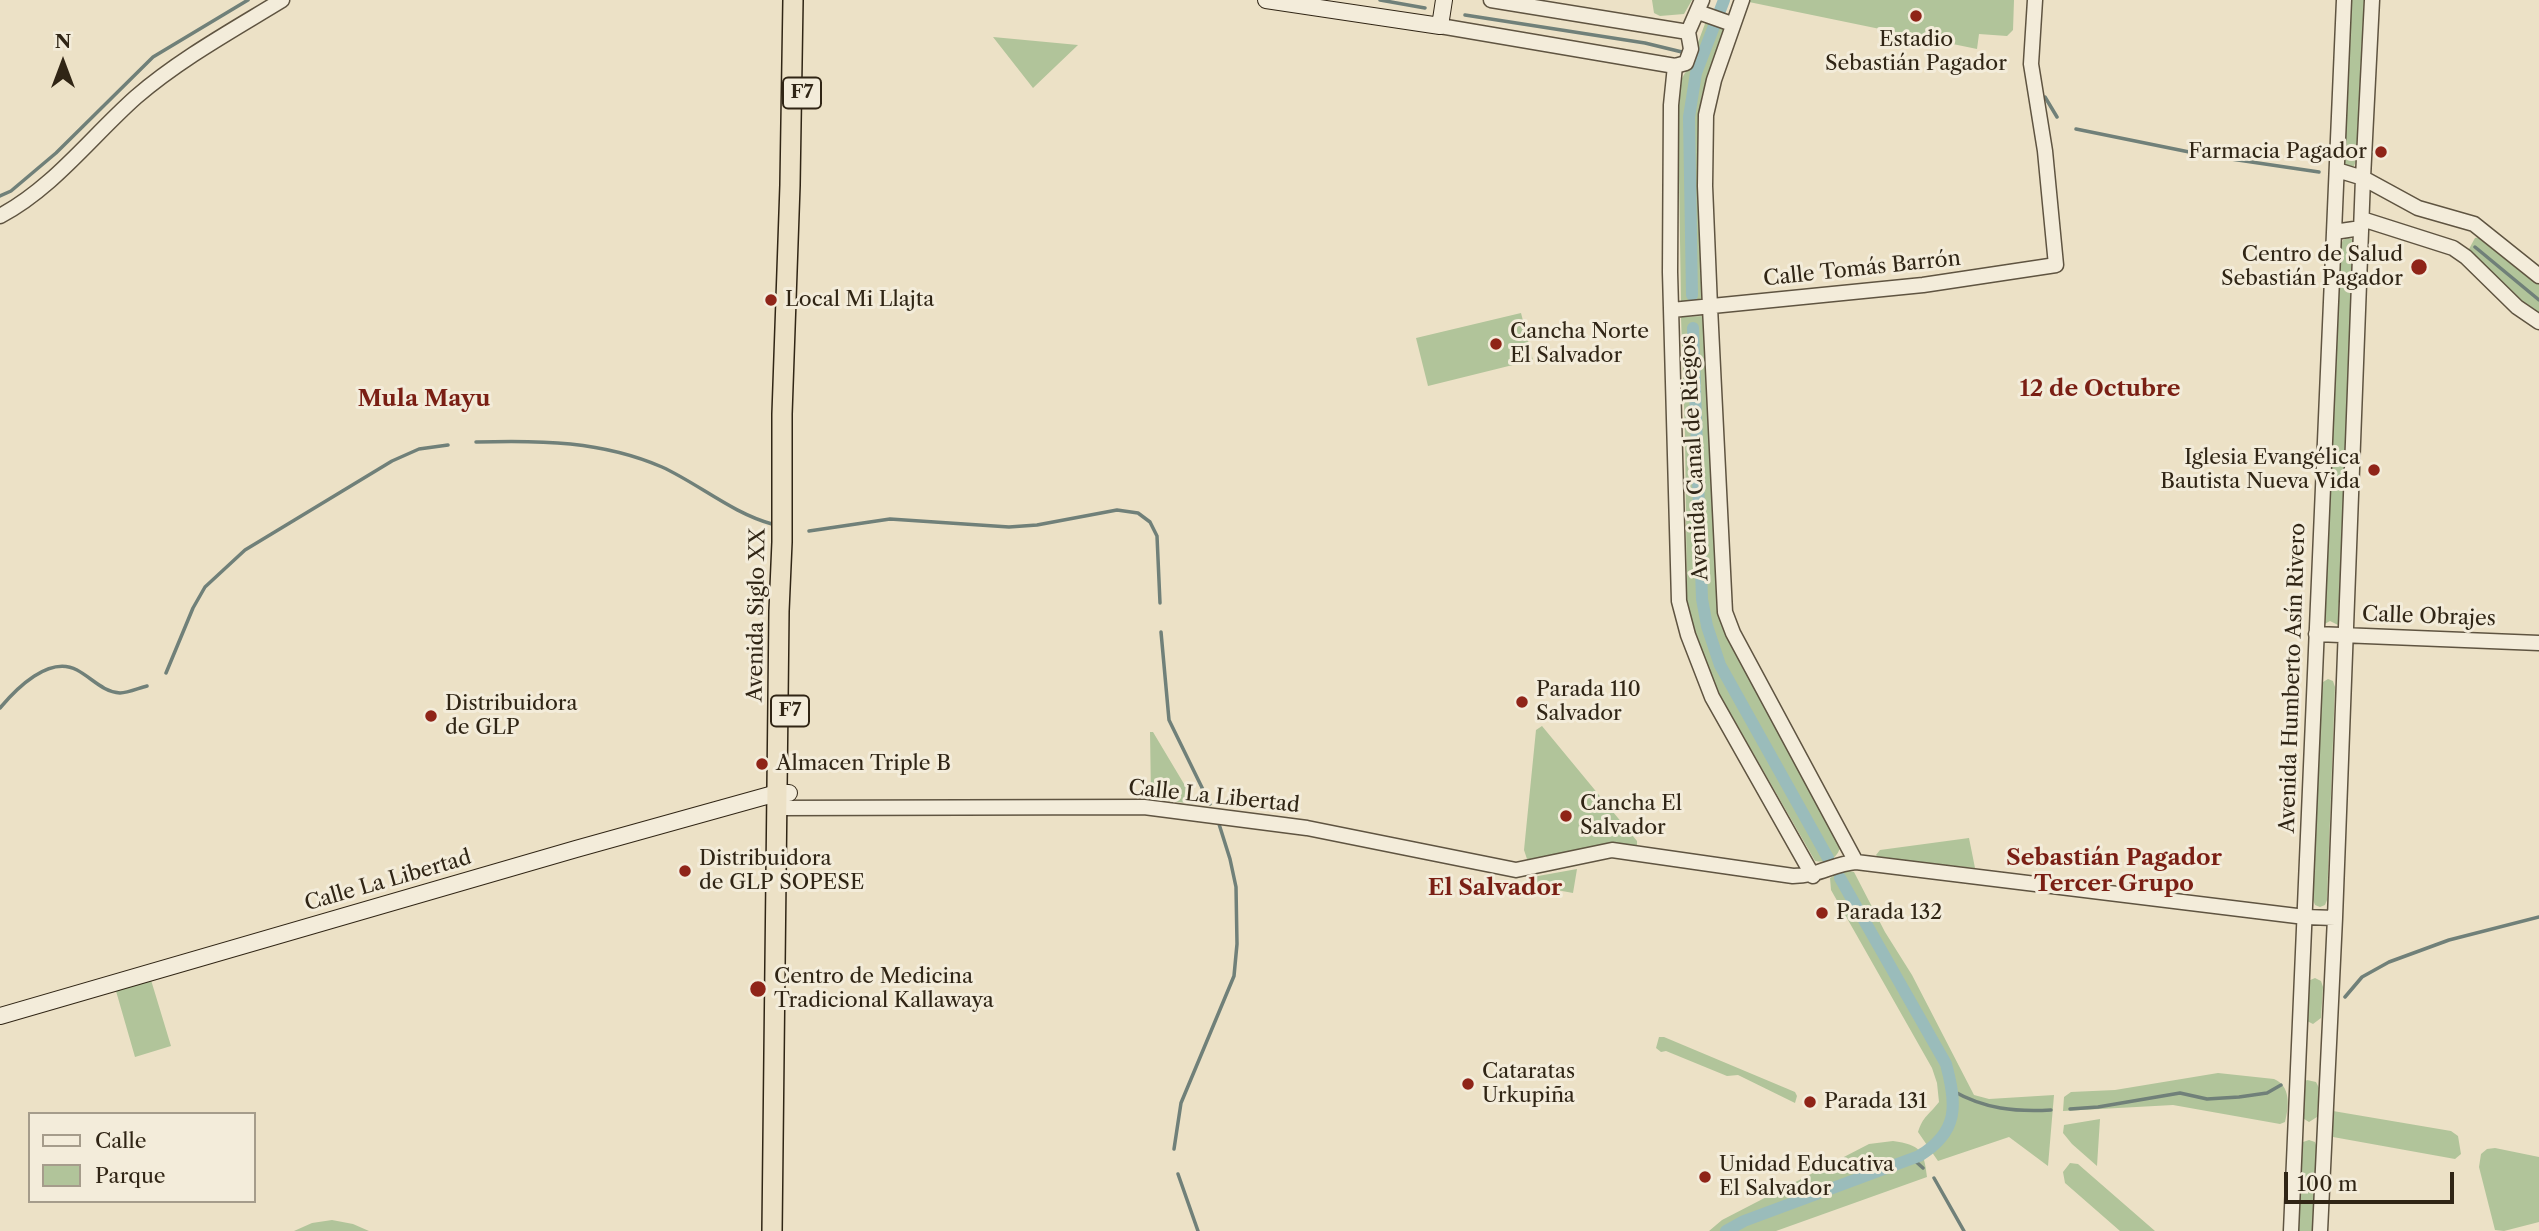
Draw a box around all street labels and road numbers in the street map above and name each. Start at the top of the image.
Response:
road number: F7 [783,78,821,108]
street label: Calle Tomás Barrón [1762,246,1962,292]
street label: Avenida Canal de Riegos [1676,335,1714,581]
street label: Avenida Humberto Asín Rivero [2275,522,2311,834]
street label: Avenida Siglo XX [743,528,771,702]
street label: Calle Obrajes [2362,602,2496,632]
road number: F7 [771,696,809,726]
street label: Calle La Libertad [1127,775,1301,819]
street label: Calle La Libertad [302,845,474,917]

